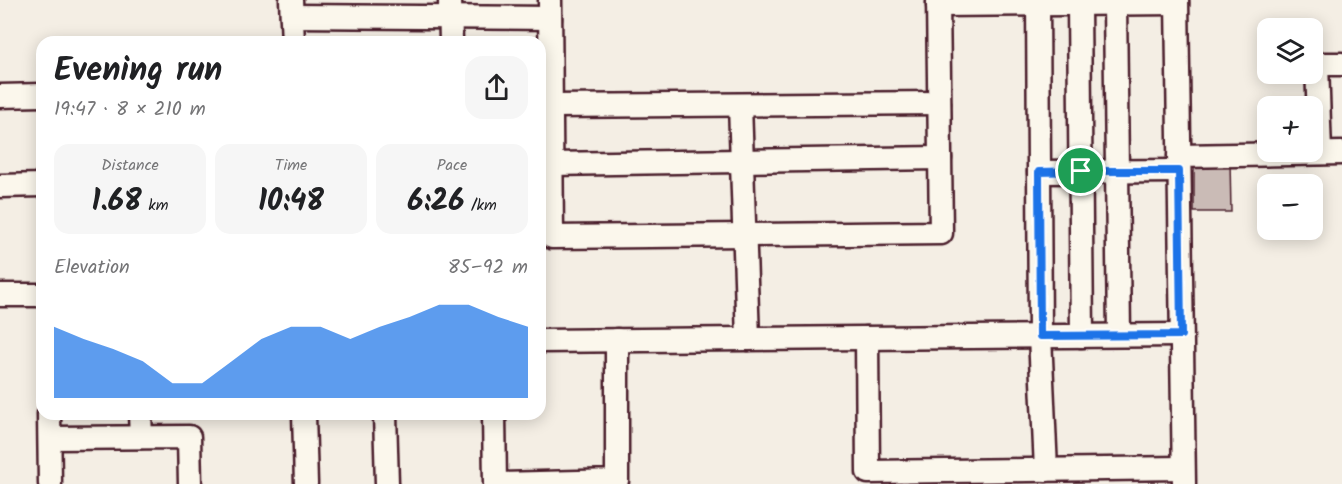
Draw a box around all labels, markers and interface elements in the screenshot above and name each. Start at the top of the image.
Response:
map controls [1257,18,1323,240]
button: layers [1257,18,1323,84]
text: Evening run [54,45,222,98]
button: share [465,56,528,119]
text: 19:47 · 8 × 210 m [54,94,206,126]
button: + [1257,96,1323,162]
pin [1055,145,1106,196]
text: Distance [101,153,159,178]
text: Time [275,153,307,178]
text: Pace [437,153,467,178]
icon: arrive [1064,154,1097,187]
button: − [1257,174,1323,240]
text: 1.68 [92,178,142,226]
text: 10:48 [258,178,324,226]
text: 6:26 [407,178,465,226]
text: km [142,193,168,218]
text: /km [465,193,497,218]
text: Elevation [54,252,130,284]
text: 85–92 m [448,252,528,284]

